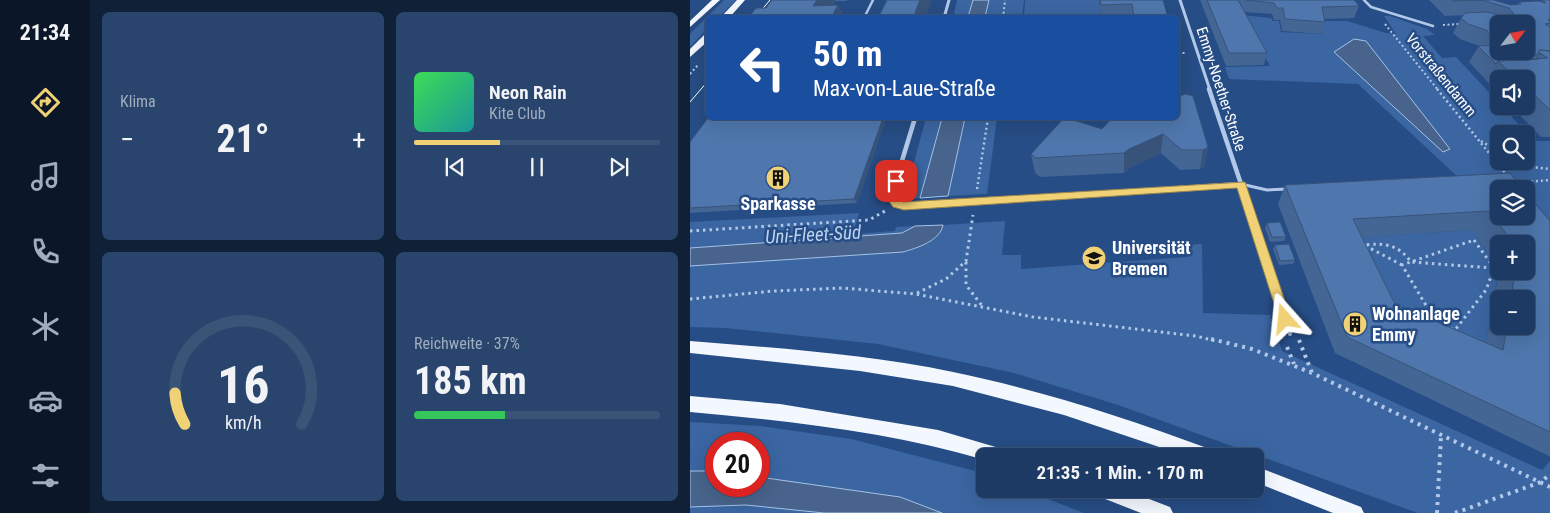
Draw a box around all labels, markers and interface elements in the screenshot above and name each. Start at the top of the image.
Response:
north arrow [1490,15,1535,60]
map controls [1490,15,1535,335]
text: 21:34 [20,20,70,45]
street label: Emmy-Noether-Straße [1192,25,1250,153]
street label: Vorstraßendamm [1402,30,1480,120]
text: 50 m [813,34,882,75]
icon: left [730,35,795,100]
button: sound [1490,70,1535,115]
text: Max-von-Laue-Straße [813,76,996,101]
text: Neon Rain [489,81,567,104]
icon: directions [28,85,63,120]
text: Klima [120,92,156,111]
text: Kite Club [489,104,546,123]
text: 21° [216,117,270,161]
text: − [120,123,134,156]
text: + [352,123,366,156]
button: search [1490,125,1535,170]
icon: previous [441,153,469,181]
icon: pause [523,153,551,181]
icon: next [605,153,633,181]
icon: music [28,159,63,194]
pin [875,160,917,202]
building icon: Sparkasse [765,165,791,191]
icon: arrive [882,167,910,195]
button: layers [1490,180,1535,225]
place label: Sparkasse [740,193,816,214]
water label: Uni-Fleet-Süd [764,220,862,248]
icon: phone [28,234,63,269]
button: + [1490,235,1535,280]
place label: Universität Bremen [1112,237,1191,279]
school or university icon: Universität Bremen [1081,245,1107,271]
button: − [1490,290,1535,335]
position arrow [1258,292,1310,344]
place label: Wohnanlage Emmy [1372,303,1460,345]
icon: climate [28,309,63,344]
building icon: Wohnanlage Emmy [1342,311,1368,337]
text: Reichweite · 37% [414,334,520,353]
text: 16 [217,355,269,416]
text: 185 km [414,359,527,403]
icon: car [28,383,63,418]
text: km/h [225,412,261,433]
speed limit sign: 20 [705,432,770,497]
icon: filters [28,458,63,493]
text: 21:35 · 1 Min. · 170 m [1036,461,1204,484]

